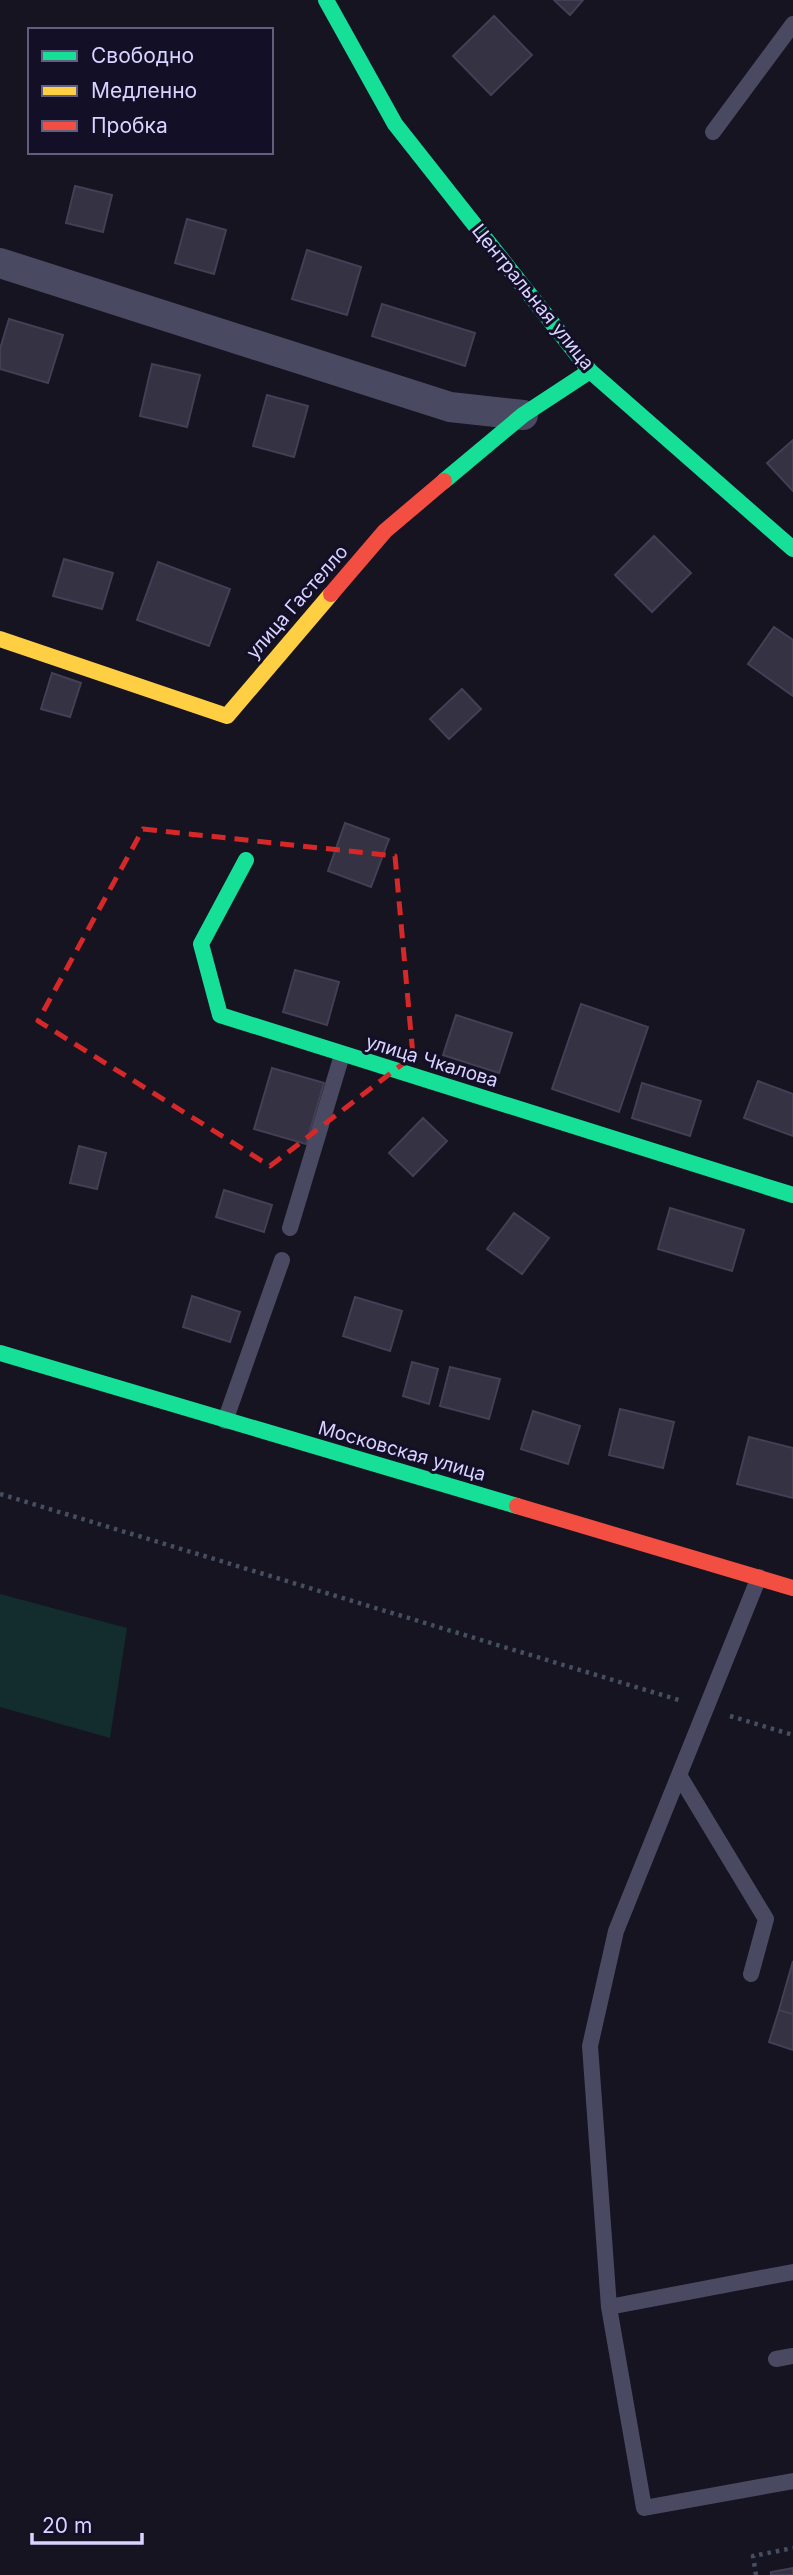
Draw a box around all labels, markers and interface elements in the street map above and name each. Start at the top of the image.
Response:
legend [28,28,273,154]
text: Свободно [91,43,194,68]
text: Медленно [91,78,197,103]
text: Пробка [91,113,168,138]
street label: Центральная улица [467,219,599,375]
street label: улица Гастелло [241,540,353,664]
street label: улица Чкалова [363,1030,501,1092]
street label: Московская улица [316,1416,488,1486]
scale bar [32,2502,142,2546]
text: 20 m [42,2513,92,2538]

